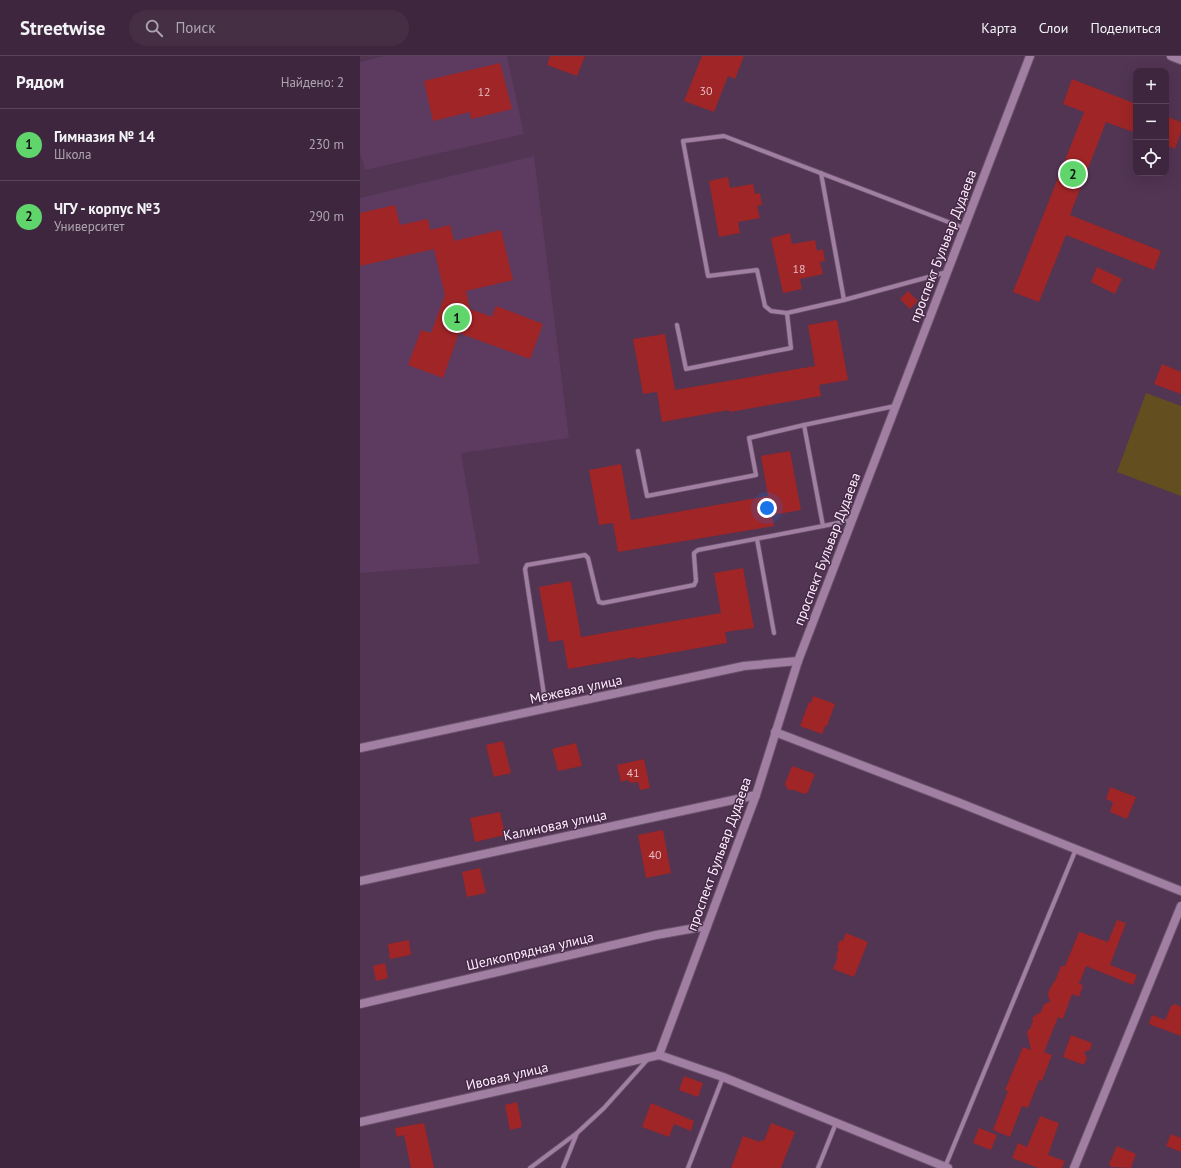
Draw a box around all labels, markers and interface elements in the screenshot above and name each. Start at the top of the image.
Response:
search box [129,10,409,46]
text: Streetwise [20,16,105,40]
icon: search [143,17,165,39]
text: Поиск [175,18,215,37]
text: Карта [981,19,1017,37]
text: Слои [1039,19,1068,37]
text: Поделиться [1090,19,1161,37]
map controls [1133,68,1169,176]
button: + [1133,68,1169,104]
text: Рядом [16,71,64,93]
text: Найдено: 2 [281,74,344,91]
house number: 30 [699,83,713,98]
house number: 12 [477,84,491,99]
button: − [1133,104,1169,140]
text: Гимназия № 14 [54,127,155,146]
text: 1 [25,136,33,153]
text: 230 m [309,136,344,153]
button: locate [1133,140,1169,176]
text: Школа [54,146,91,163]
pin: 2 [1060,159,1086,189]
street label: проспект Бульвар Дудаева [905,167,981,325]
text: ЧГУ - корпус №3 [54,199,161,218]
text: 2 [25,208,33,225]
text: 290 m [309,208,344,225]
text: Университет [54,218,124,235]
house number: 18 [792,261,806,276]
pin: 1 [444,303,470,333]
street label: проспект Бульвар Дудаева [789,470,865,628]
your location [757,498,777,518]
street label: Межевая улица [528,670,624,708]
house number: 41 [626,765,640,780]
street label: проспект Бульвар Дудаева [683,775,755,933]
street label: Калиновая улица [502,805,608,845]
house number: 40 [648,847,662,862]
street label: Шелкопрядная улица [465,928,595,974]
street label: Ивовая улица [464,1058,550,1094]

